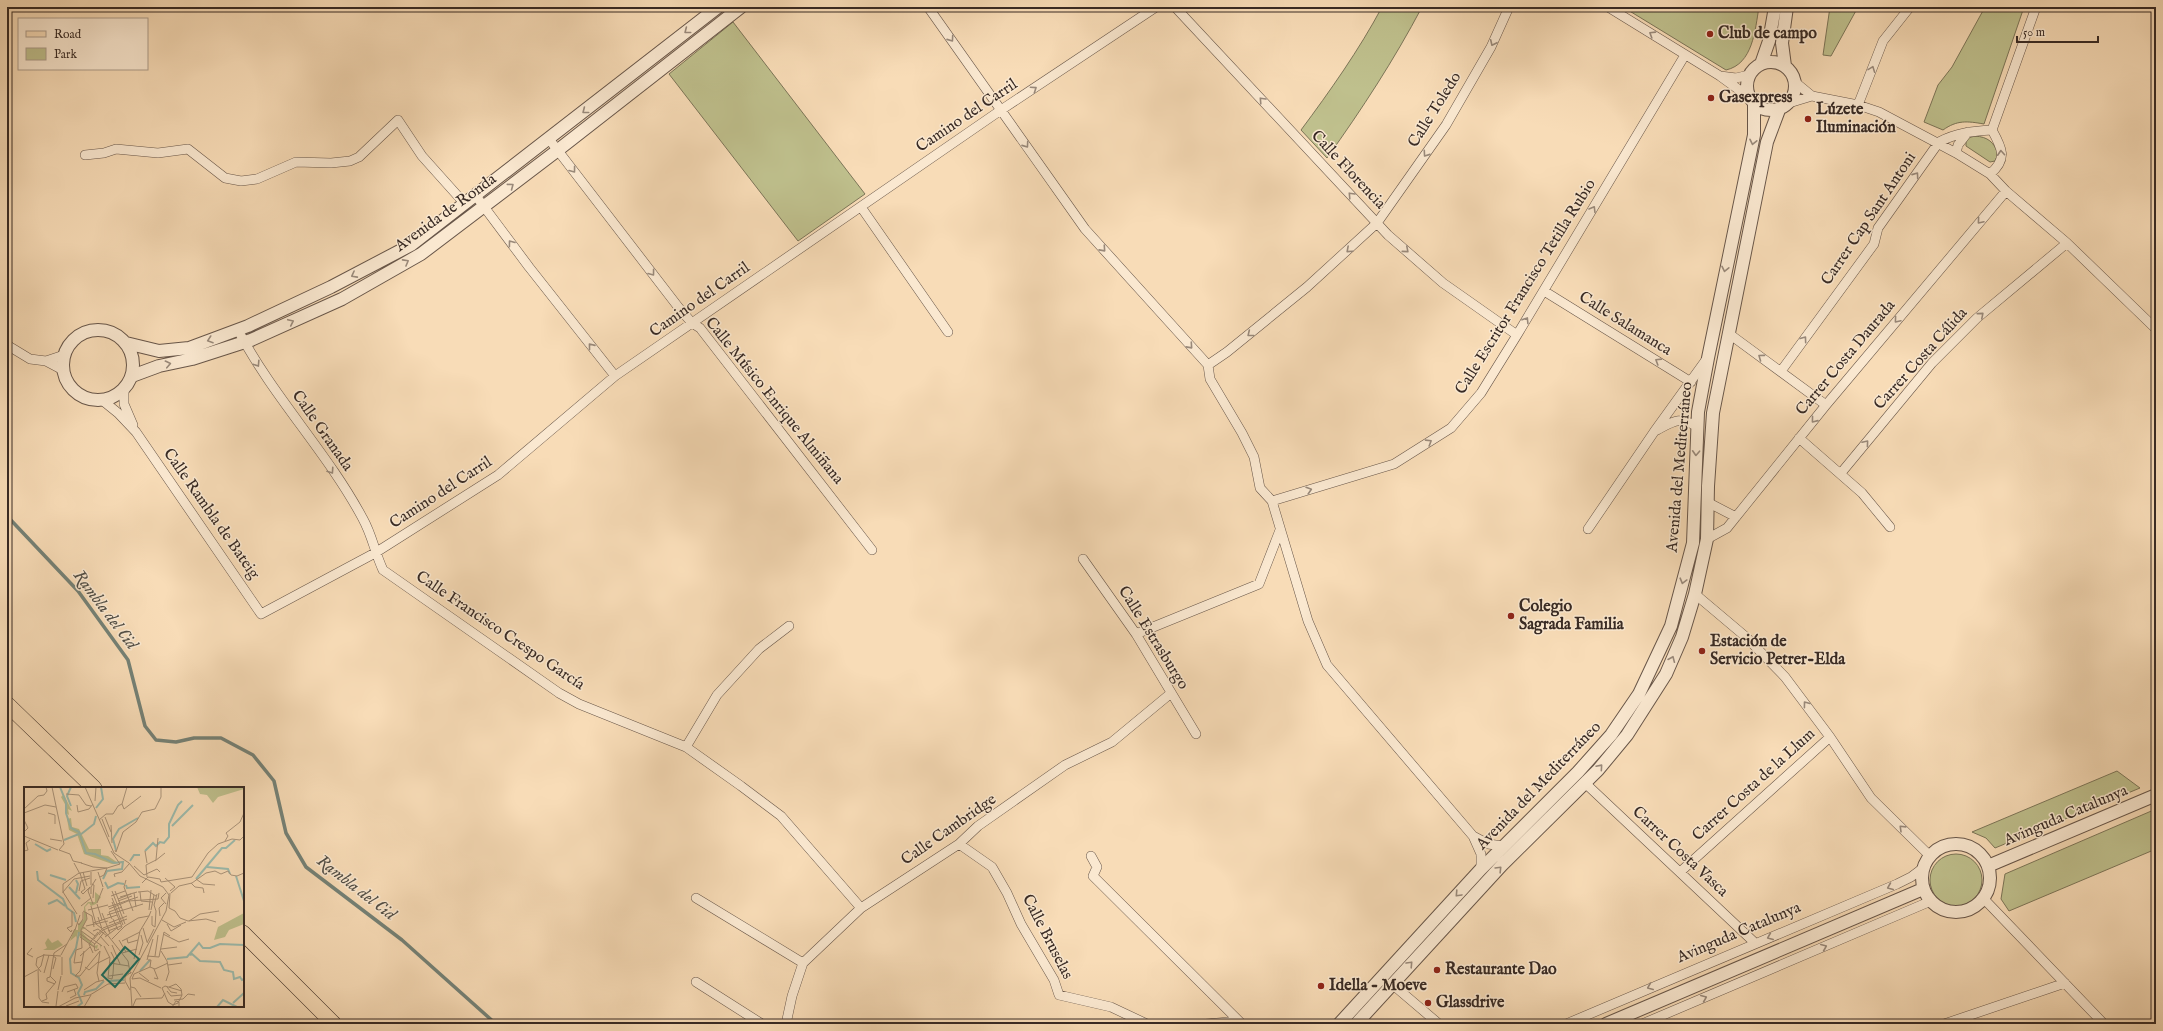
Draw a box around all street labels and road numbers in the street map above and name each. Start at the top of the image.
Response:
street label: Calle Toledo [1404,68,1466,152]
street label: Camino del Carril [912,74,1022,157]
street label: Calle Florencia [1306,126,1390,214]
street label: Carrer Cap Sant Antoni [1817,149,1921,289]
street label: Avenida de Ronda [391,169,501,257]
street label: Calle Escritor Francisco Tetilla Rubio [1451,175,1601,398]
street label: Camino del Carril [646,258,755,342]
street label: Calle Salamanca [1575,287,1675,361]
street label: Carrer Costa Daurada [1792,296,1900,420]
street label: Carrer Costa Cálida [1870,304,1972,414]
street label: Calle Músico Enrique Almiñana [700,313,848,489]
street label: Avenida del Mediterráneo [1662,380,1697,554]
street label: Calle Granada [287,387,357,475]
street label: Calle Rambla de Bateig [158,445,264,584]
street label: Camino del Carril [386,452,497,534]
street label: Calle Francisco Crespo García [412,567,588,695]
street label: Calle Estrasburgo [1113,583,1193,694]
street label: Avenida del Mediterráneo [1472,717,1606,855]
street label: Carrer Costa de la Llum [1688,724,1820,846]
street label: Avinguda Catalunya [2000,781,2131,852]
street label: Calle Cambridge [898,790,1000,870]
street label: Carrer Costa Vasca [1628,802,1732,902]
street label: Calle Bruselas [1017,891,1077,983]
street label: Avinguda Catalunya [1673,898,1804,969]

